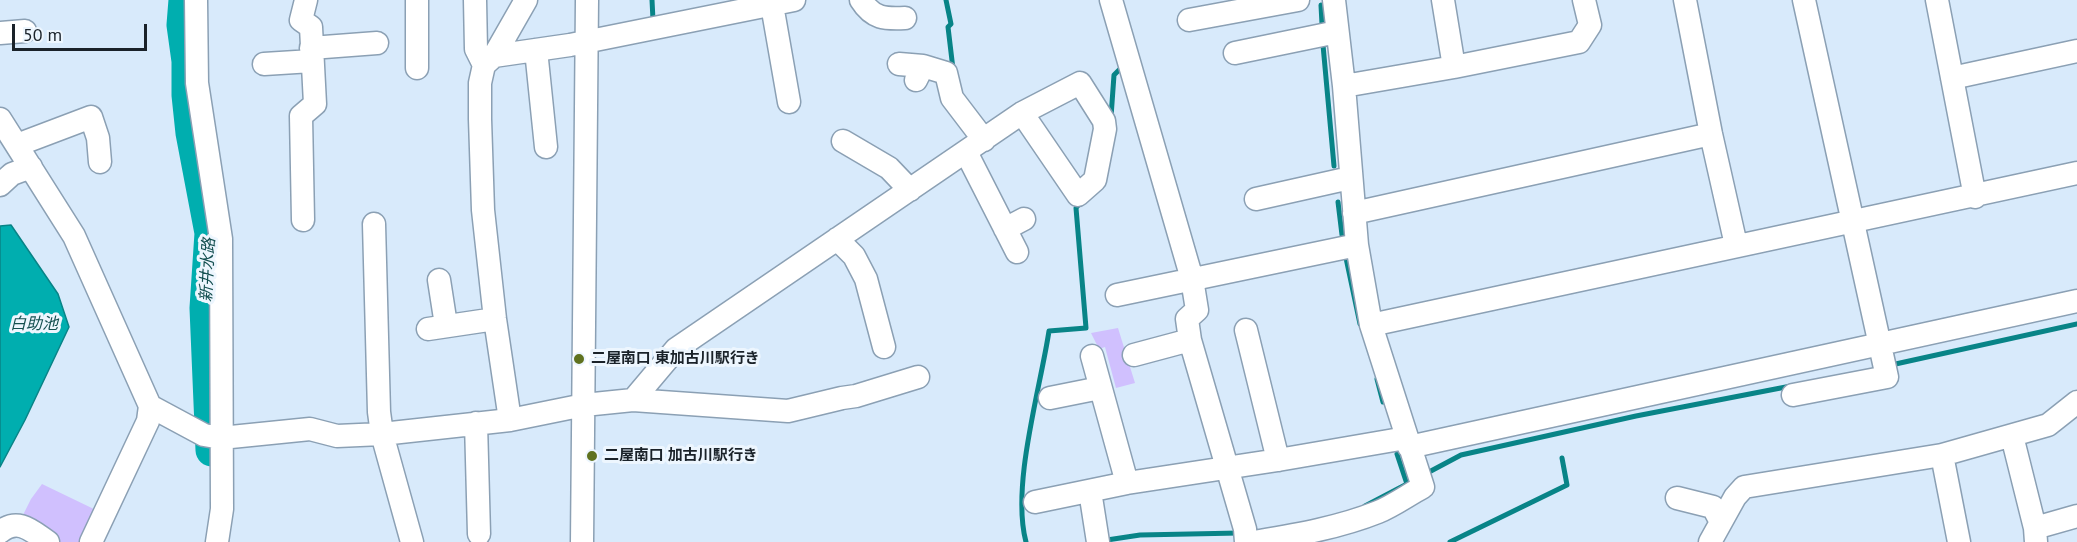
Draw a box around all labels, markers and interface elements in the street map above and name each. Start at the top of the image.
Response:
scale bar [15,12,150,50]
text: 50 m [23,23,62,46]
water label: 新井水路 [197,238,219,302]
water label: 白助池 [10,314,58,334]
place label: 二屋南口 東加古川駅行き [591,350,760,368]
marker: 二屋南口 東加古川駅行き [572,352,586,366]
place label: 二屋南口 加古川駅行き [604,447,758,465]
marker: 二屋南口 加古川駅行き [585,449,599,463]

